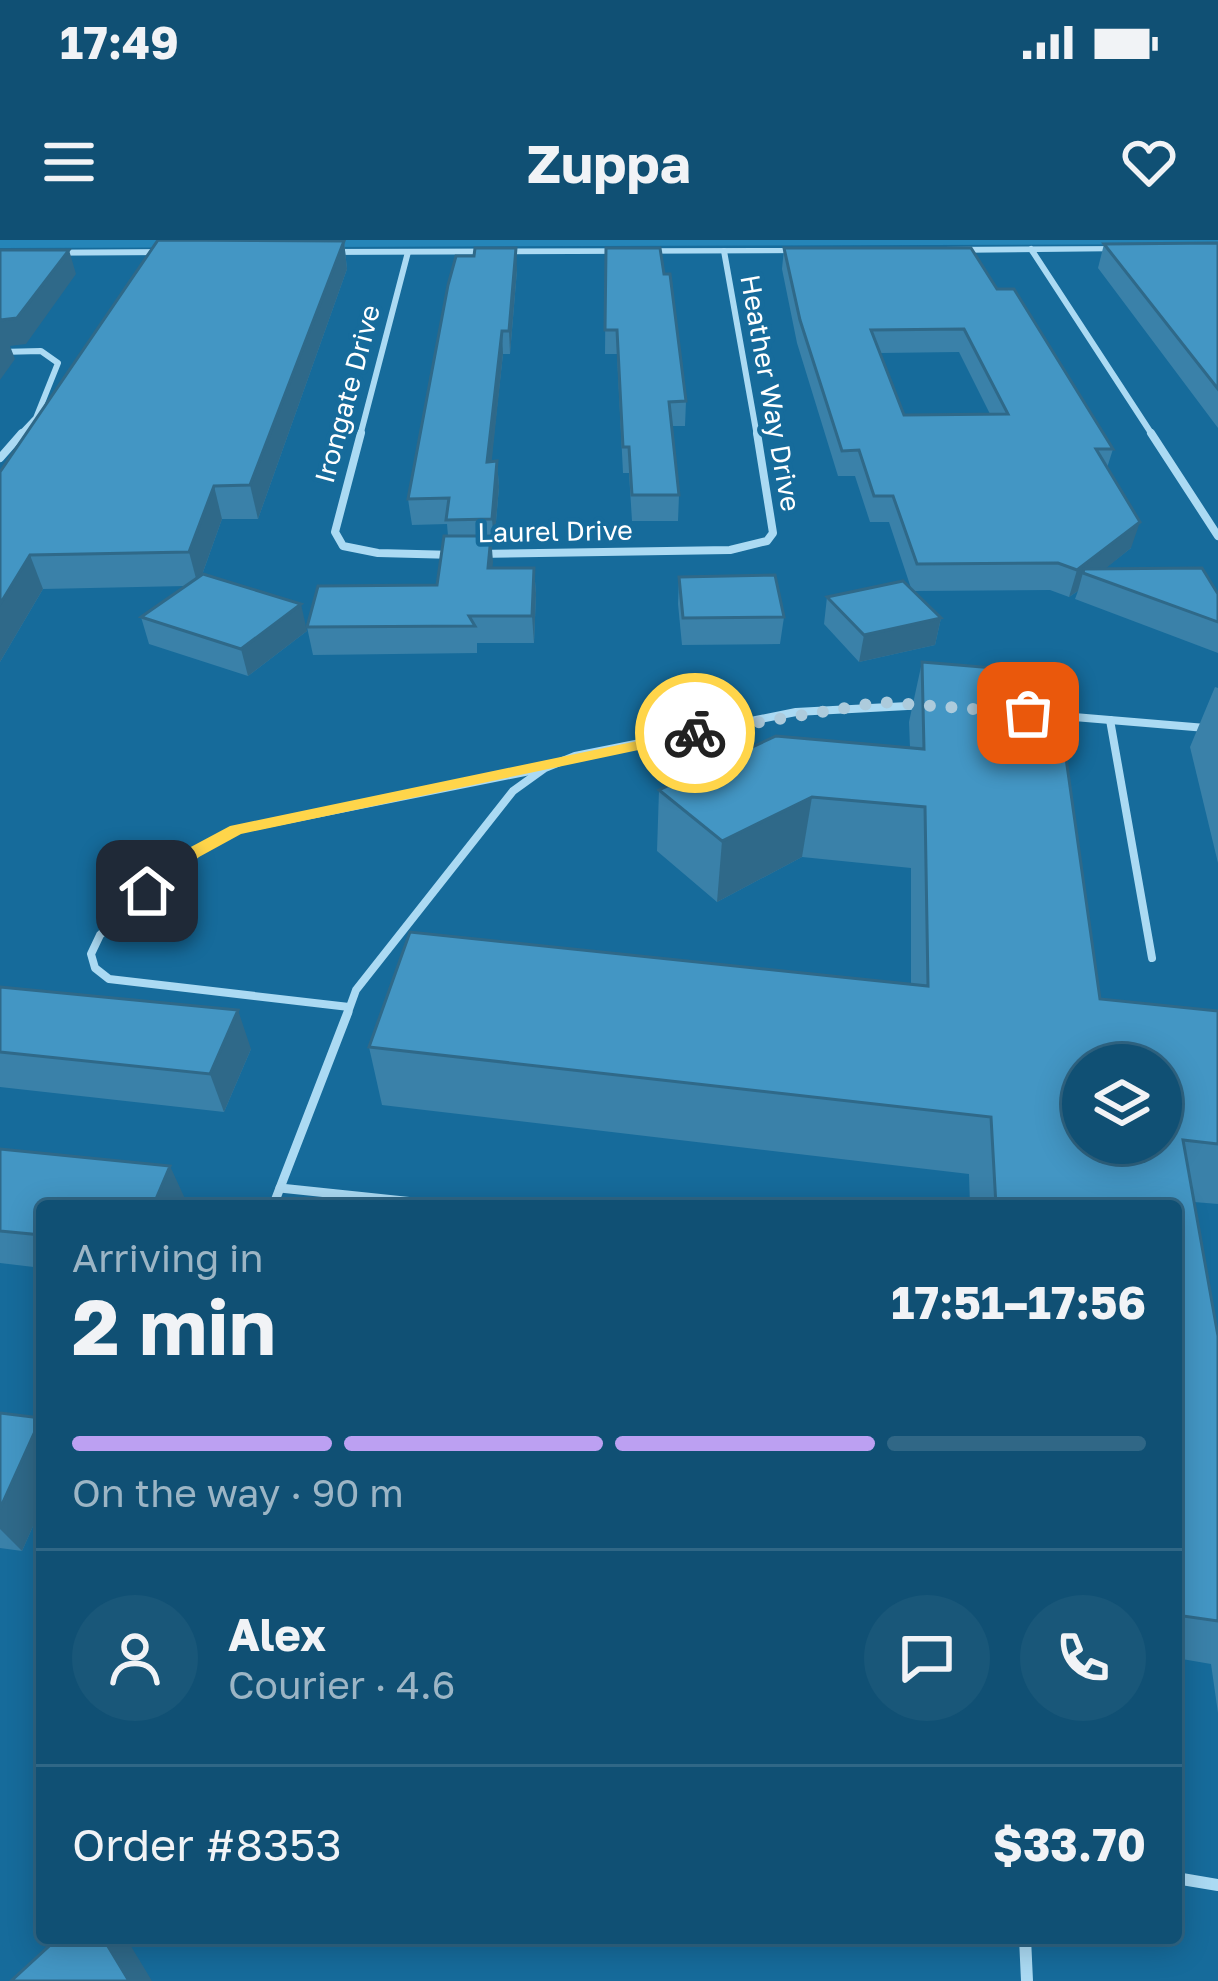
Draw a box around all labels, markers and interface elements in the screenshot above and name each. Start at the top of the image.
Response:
text: 17:49 [60,15,179,69]
icon: menu [36,129,102,195]
icon: heart [1116,129,1182,195]
text: Zuppa [527,130,691,195]
street label: Heather Way Drive [734,272,808,514]
street label: Irongate Drive [308,301,386,486]
street label: Laurel Drive [477,514,633,548]
pin [977,662,1079,764]
courier [635,673,755,793]
icon: bag [995,680,1061,746]
icon: bike [662,700,728,766]
pin [96,840,198,942]
icon: home [114,858,180,924]
map controls [1062,1044,1182,1164]
button: layers [1062,1044,1182,1164]
text: Arriving in [72,1234,263,1281]
text: 17:51–17:56 [891,1275,1146,1329]
text: 2 min [72,1279,276,1372]
text: On the way · 90 m [72,1469,404,1516]
button: person [72,1595,198,1721]
button: chat [864,1595,990,1721]
button: phone [1020,1595,1146,1721]
text: Alex [228,1607,326,1661]
text: Courier · 4.6 [228,1661,455,1708]
text: Order #8353 [72,1817,342,1871]
text: $33.70 [993,1817,1146,1871]

